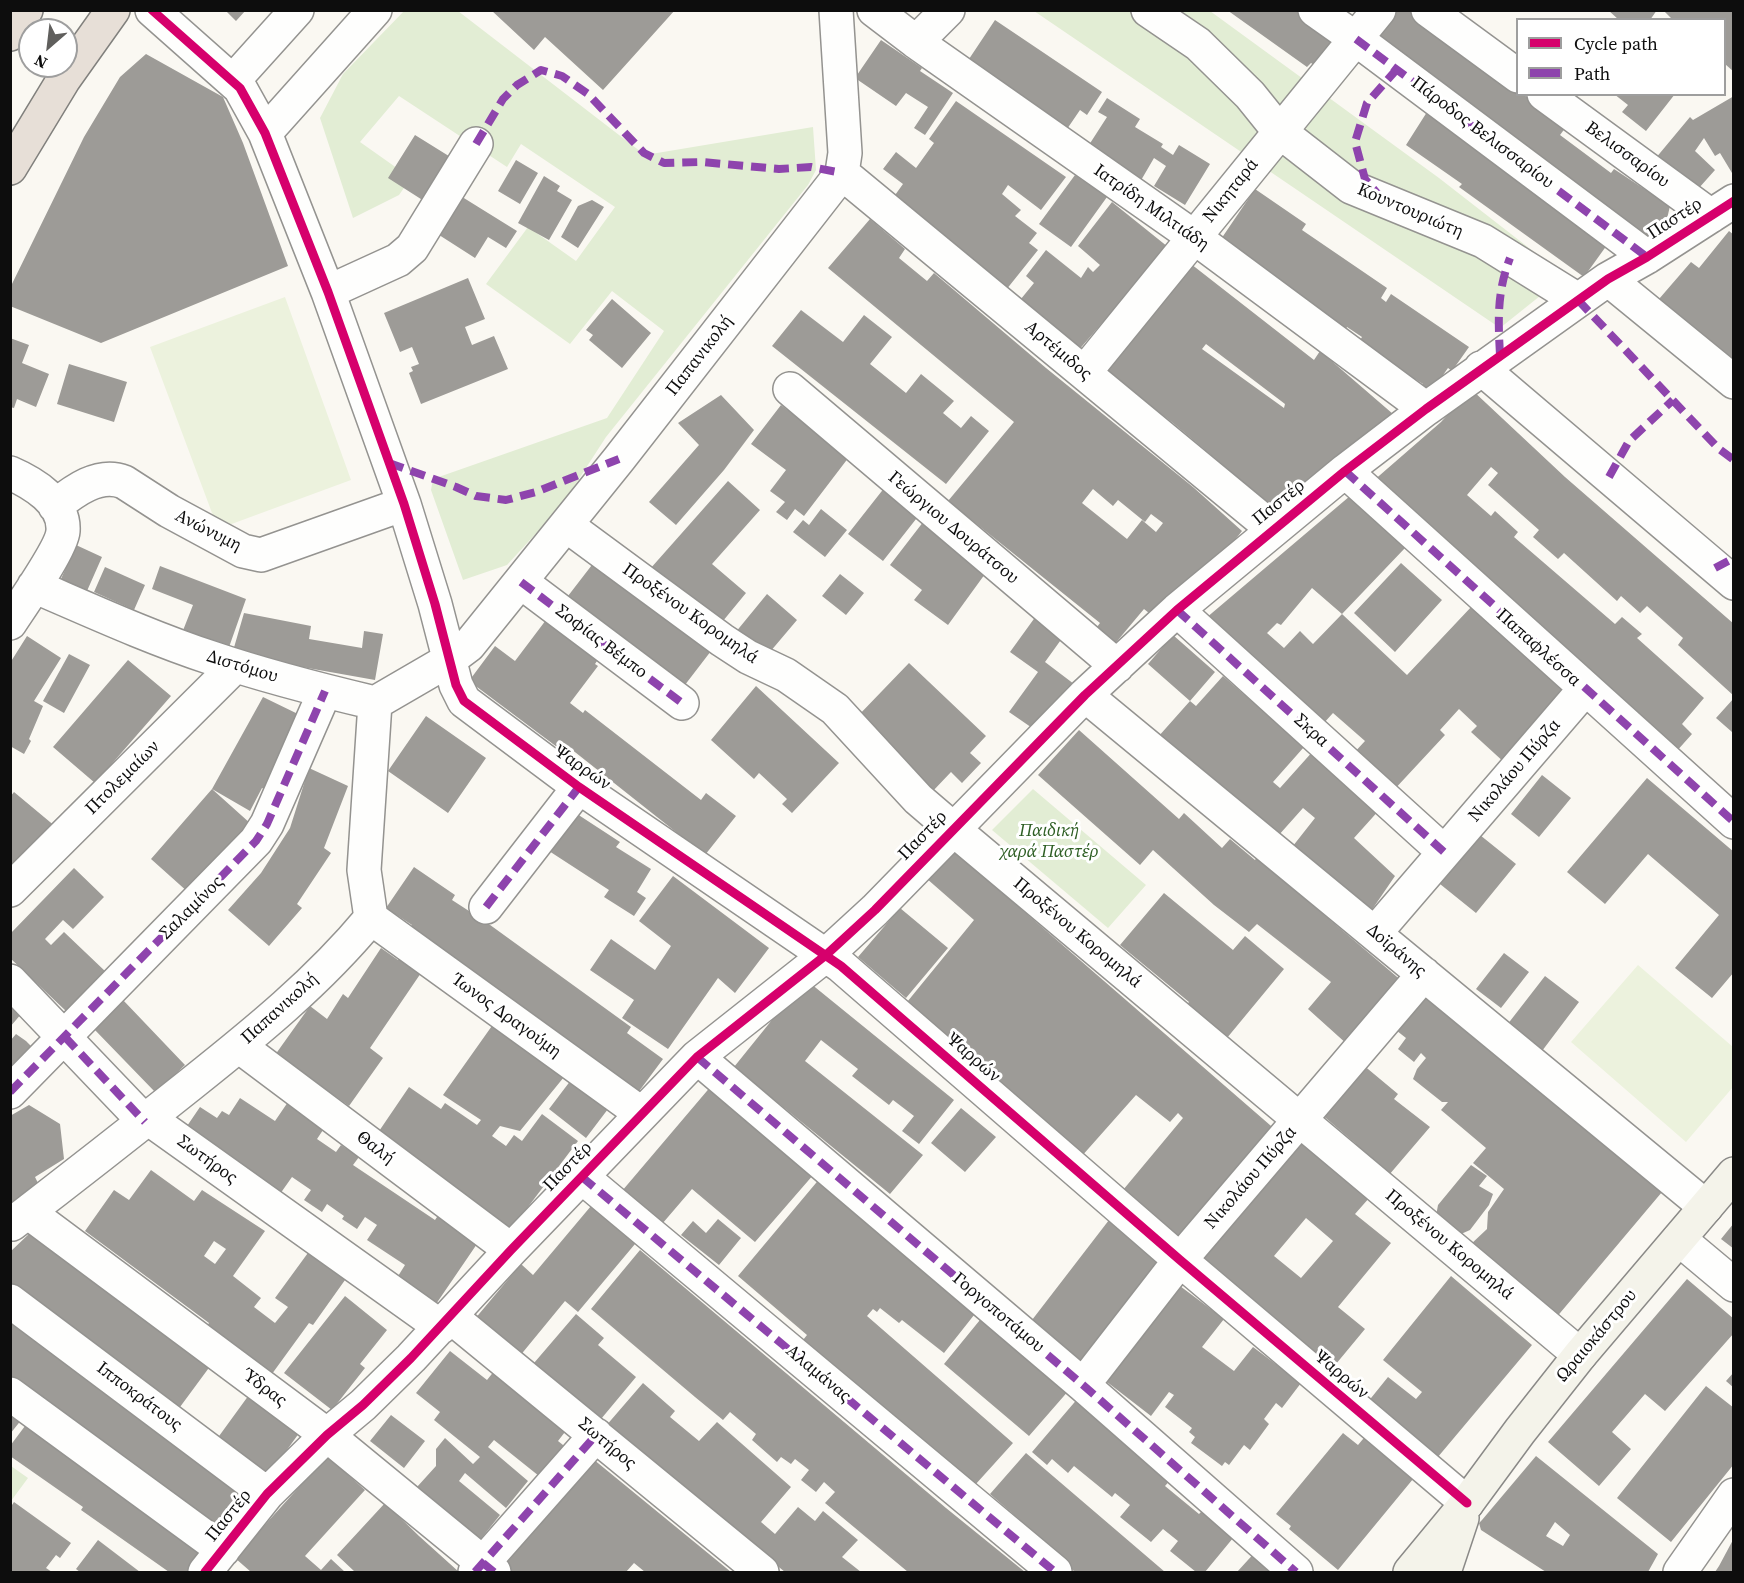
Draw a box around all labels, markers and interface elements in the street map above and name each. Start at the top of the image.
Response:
north arrow [18,18,78,78]
legend [1516,18,1726,96]
text: Cycle path [1574,31,1658,56]
text: N [30,50,51,75]
text: Path [1574,61,1610,86]
street label: Πάροδος Βελισσαρίου [1407,72,1557,194]
street label: Βελισσαρίου [1581,117,1673,193]
street label: Νικηταρά [1199,155,1263,227]
street label: Ιατρίδη Μιλτιάδη [1089,160,1213,256]
street label: Κουντουριώτη [1354,179,1466,243]
street label: Παστέρ [1644,193,1706,245]
street label: Παπανικολή [662,312,738,400]
street label: Αρτέμιδος [1020,317,1096,385]
street label: Γεώργιου Δουράτσου [883,467,1023,589]
street label: Παστέρ [1249,475,1309,531]
street label: Ανώνυμη [171,505,245,557]
street label: Προξένου Κορομηλά [618,559,762,669]
street label: Σοφίας Βέμπο [551,600,651,684]
street label: Παπαφλέσσα [1491,605,1585,691]
street label: Διστόμου [204,646,280,688]
street label: Σκρα [1289,710,1333,752]
street label: Νικολάου Πύρζα [1464,715,1566,827]
street label: Πτολεμαίων [81,736,165,820]
street label: Ψαρρών [549,741,615,795]
street label: Παστέρ [894,807,952,865]
park label: Παιδική χαρά Παστέρ [1000,820,1098,862]
street label: Σαλαμίνος [156,872,228,944]
street label: Προξένου Κορομηλά [1009,873,1145,993]
street label: Δοϊράνης [1362,920,1430,982]
street label: Παπανικολή [237,969,323,1049]
street label: Ίωνος Δραγούμη [447,969,565,1063]
street label: Ψαρρών [942,1029,1004,1087]
street label: Νικολάου Πύρζα [1200,1122,1302,1234]
street label: Θαλή [352,1127,398,1169]
street label: Σωτήρος [173,1131,241,1189]
street label: Παστέρ [539,1138,597,1196]
street label: Προξένου Κορομηλά [1381,1185,1517,1305]
street label: Γοργοποτάμου [948,1268,1048,1358]
street label: Ωραιοκάστρου [1552,1285,1642,1387]
street label: Αλαμάνας [781,1340,855,1408]
street label: Ψαρρών [1309,1346,1373,1404]
street label: Ιπποκράτους [92,1358,186,1436]
street label: Ύδρας [237,1364,291,1412]
street label: Σωτήρος [574,1414,640,1474]
street label: Παστέρ [201,1486,257,1546]

